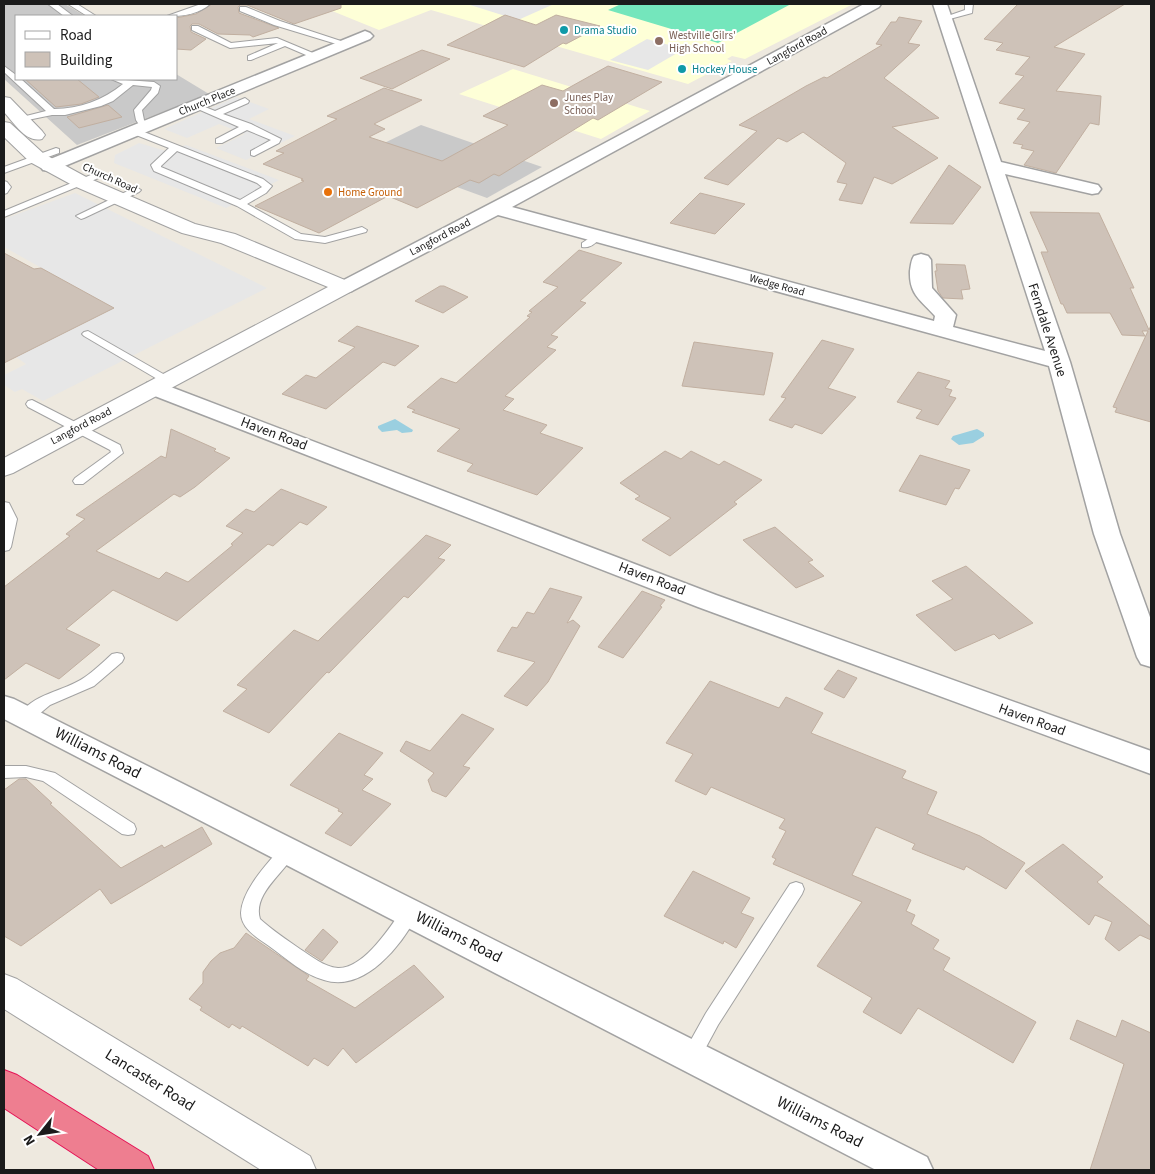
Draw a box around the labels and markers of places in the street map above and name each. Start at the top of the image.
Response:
place label: Drama Studio [574,23,637,38]
marker: Drama Studio [558,24,570,36]
place label: Westville Gilrs' High School [669,28,736,56]
marker: Westville Gilrs' High School [653,35,665,47]
place label: Hockey House [692,62,758,77]
marker: Hockey House [676,63,688,75]
place label: Junes Play School [564,90,613,118]
marker: Junes Play School [548,97,560,109]
place label: Home Ground [338,185,402,200]
marker: Home Ground [322,186,334,198]

